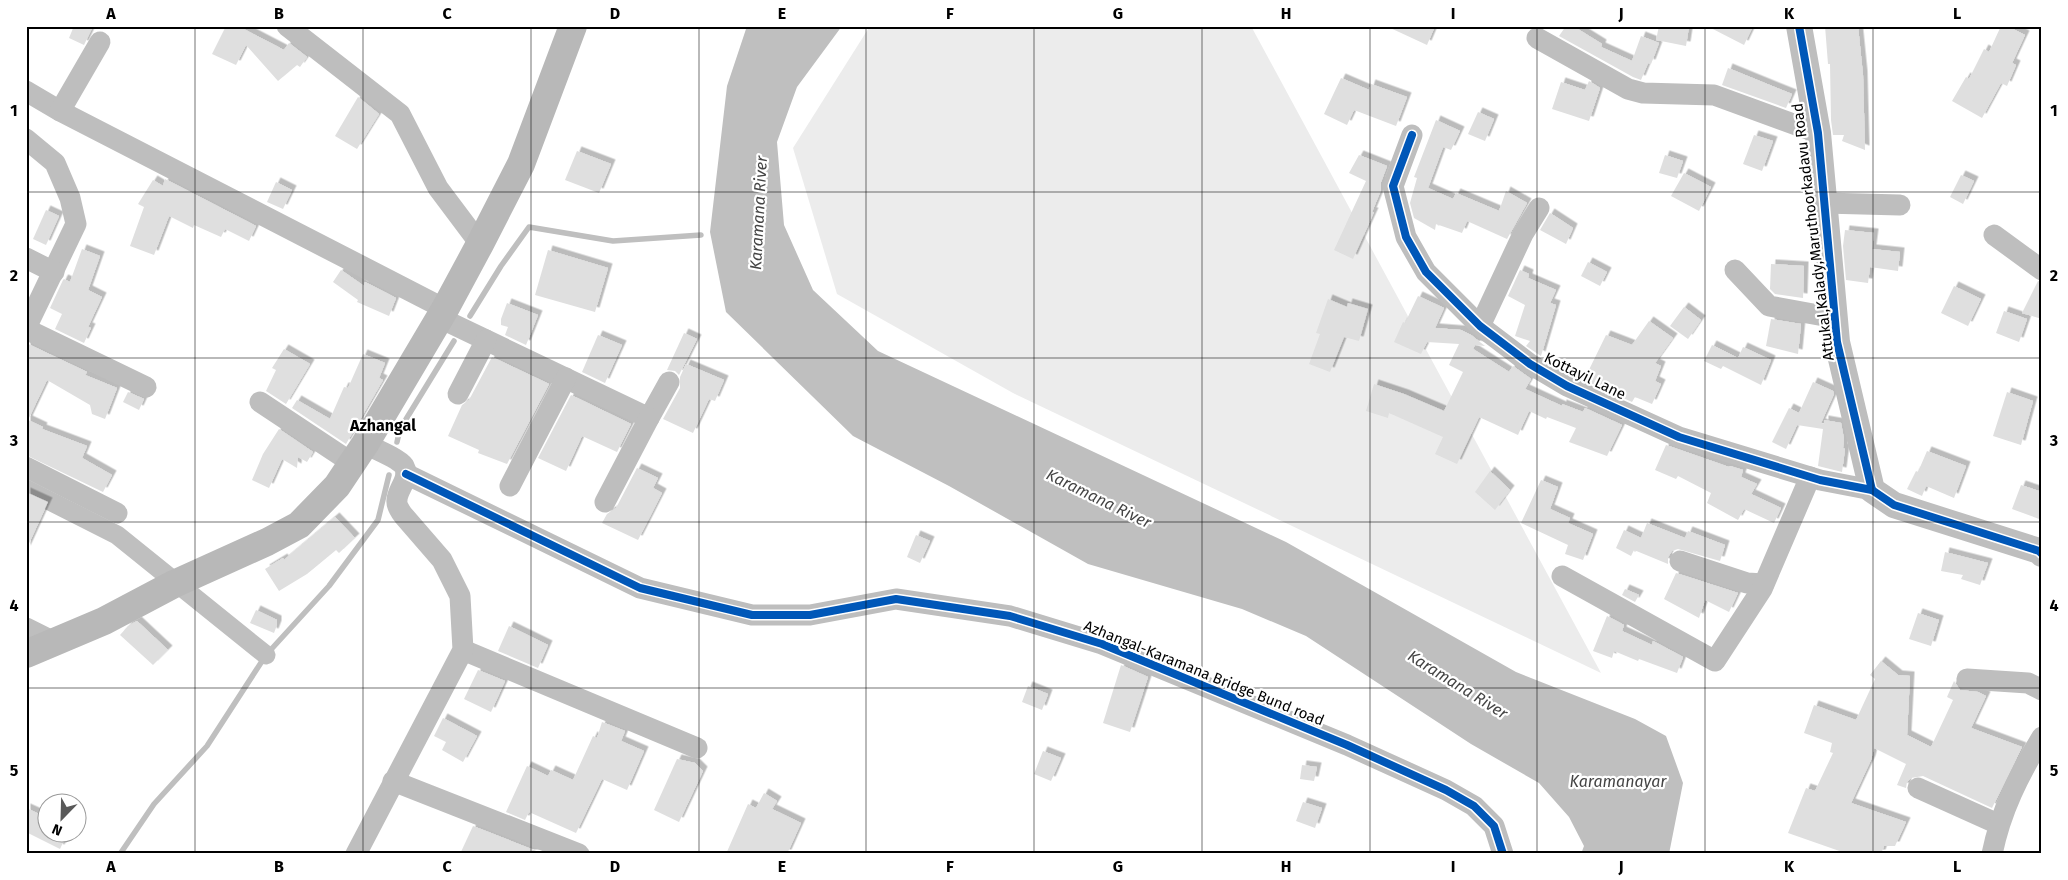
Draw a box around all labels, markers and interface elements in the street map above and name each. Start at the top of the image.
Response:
text: A [105,4,116,23]
text: B [274,4,284,23]
text: C [442,4,452,23]
text: D [610,4,620,23]
text: E [778,4,786,23]
text: F [946,4,954,23]
text: G [1113,4,1123,23]
text: H [1281,4,1291,23]
text: I [1451,4,1455,23]
text: J [1617,4,1624,23]
text: K [1784,4,1795,23]
text: L [1953,4,1961,23]
text: 1 [10,101,18,120]
text: 1 [2050,101,2058,120]
street label: Attukal,Kalady,Maruthoorkadavu Road [1788,102,1838,362]
water label: Karamana River [746,155,771,271]
text: 2 [10,266,18,285]
text: 2 [2050,266,2058,285]
street label: Kottayil Lane [1541,349,1629,403]
district label: Azhangal [349,416,416,435]
text: 3 [9,431,18,450]
text: 3 [2049,431,2058,450]
water label: Karamana River [1043,465,1155,532]
text: 4 [9,596,19,615]
text: 4 [2049,596,2059,615]
street label: Azhangal-Karamana Bridge Bund road [1081,616,1327,730]
water label: Karamana River [1404,646,1512,723]
text: 5 [10,761,19,780]
text: 5 [2050,761,2059,780]
water label: Karamanayar [1570,772,1667,791]
north arrow [38,792,88,842]
text: N [50,820,65,839]
text: A [105,857,116,876]
text: B [274,857,284,876]
text: C [442,857,452,876]
text: D [610,857,620,876]
text: E [778,857,786,876]
text: F [946,857,954,876]
text: G [1113,857,1123,876]
text: H [1281,857,1291,876]
text: I [1451,857,1455,876]
text: J [1617,857,1624,876]
text: K [1784,857,1795,876]
text: L [1953,857,1961,876]

